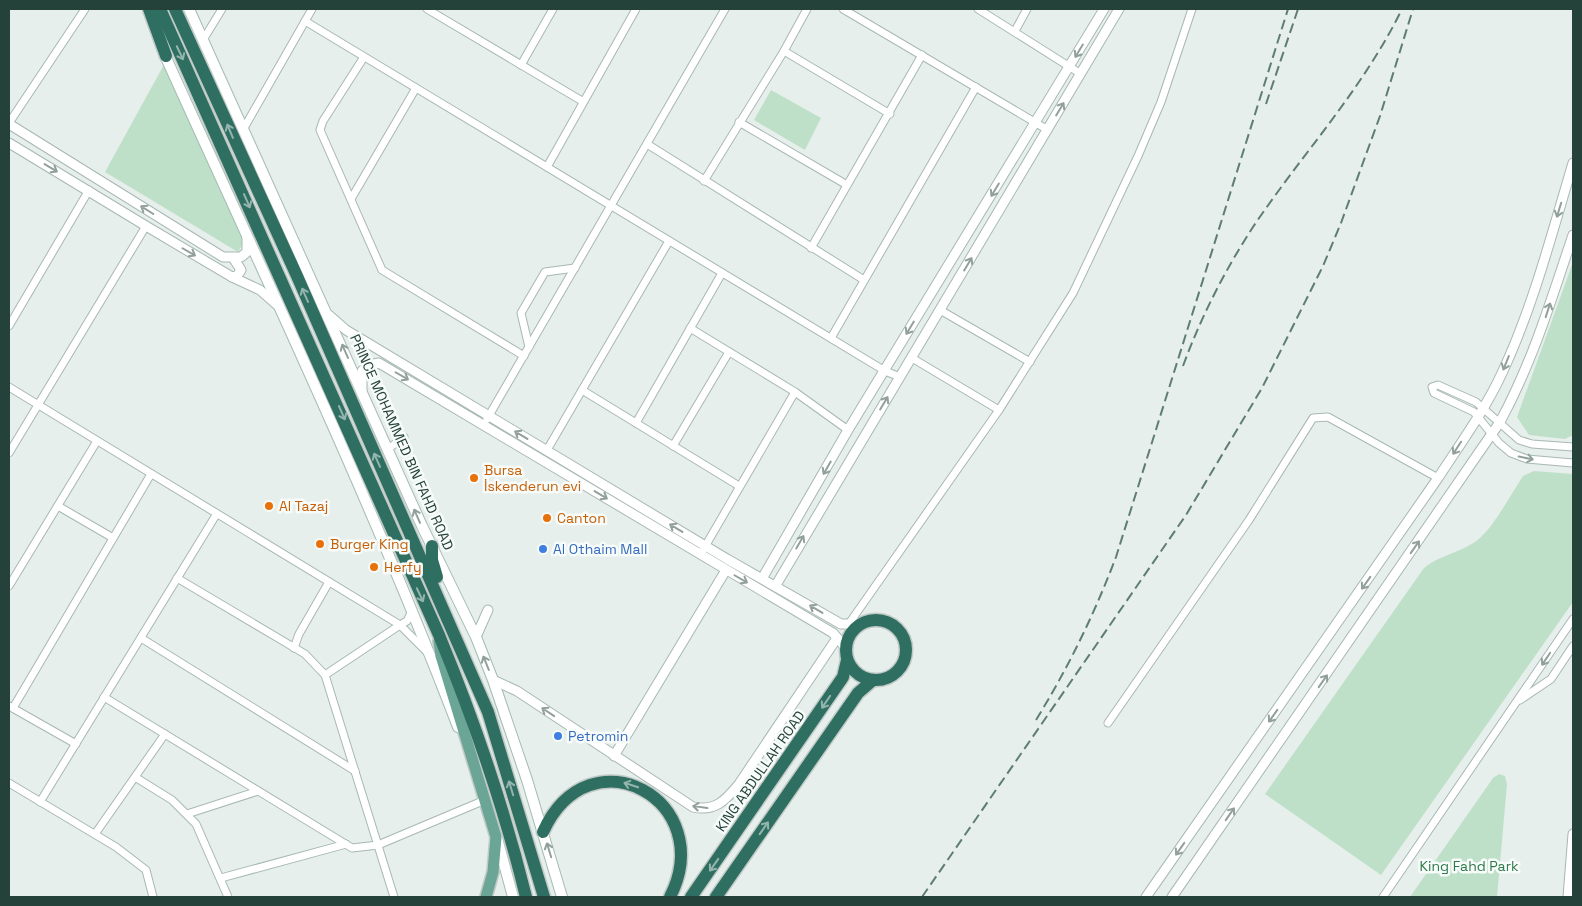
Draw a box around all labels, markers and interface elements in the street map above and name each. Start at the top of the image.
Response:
one-way arrow [1074,43,1084,57]
one-way arrow [176,45,185,60]
one-way arrow [1055,103,1065,117]
one-way arrow [225,124,235,139]
one-way arrow [43,163,57,173]
one-way arrow [989,182,999,196]
one-way arrow [242,193,252,208]
one-way arrow [1554,201,1564,217]
one-way arrow [140,204,154,214]
one-way arrow [182,247,197,257]
one-way arrow [963,257,973,271]
one-way arrow [300,288,310,303]
one-way arrow [1544,303,1553,319]
one-way arrow [905,321,915,335]
street label: PRINCE MOHAMMED BIN FAHD ROAD [346,331,458,553]
one-way arrow [339,344,349,359]
one-way arrow [1501,355,1510,370]
one-way arrow [394,372,408,382]
one-way arrow [880,397,890,411]
one-way arrow [337,405,347,420]
one-way arrow [515,430,529,440]
one-way arrow [1452,441,1462,455]
one-way arrow [372,453,382,468]
one-way arrow [1518,454,1534,463]
one-way arrow [821,460,831,474]
place label: Bursa İskenderun evi [484,461,581,495]
marker: Bursa İskenderun evi [468,472,480,484]
one-way arrow [594,491,608,501]
place label: Al Tazaj [279,497,328,515]
marker: Al Tazaj [263,500,275,512]
one-way arrow [412,509,422,524]
place label: Canton [557,509,606,527]
marker: Canton [541,512,553,524]
one-way arrow [669,522,683,532]
place label: Burger King [330,535,409,553]
one-way arrow [796,536,806,550]
marker: Burger King [314,538,326,550]
place label: Al Othaim Mall [553,540,647,558]
one-way arrow [1410,540,1420,554]
marker: Al Othaim Mall [537,543,549,555]
place label: Herfy [384,558,422,576]
marker: Herfy [368,561,380,573]
one-way arrow [733,574,748,584]
one-way arrow [1361,575,1371,589]
one-way arrow [416,587,426,602]
one-way arrow [809,604,824,614]
one-way arrow [1541,652,1551,666]
one-way arrow [481,656,490,671]
one-way arrow [1318,674,1328,688]
one-way arrow [821,695,831,709]
one-way arrow [542,707,556,717]
street label: KING ABDULLAH ROAD [711,707,809,835]
one-way arrow [1268,709,1278,723]
place label: Petromin [568,727,628,745]
marker: Petromin [552,730,564,742]
one-way arrow [506,780,516,796]
one-way arrow [623,780,639,790]
one-way arrow [693,802,709,812]
one-way arrow [1225,807,1235,821]
one-way arrow [759,822,769,836]
one-way arrow [1175,842,1185,856]
one-way arrow [543,843,553,859]
park label: King Fahd Park [1420,857,1519,875]
one-way arrow [709,858,719,872]

